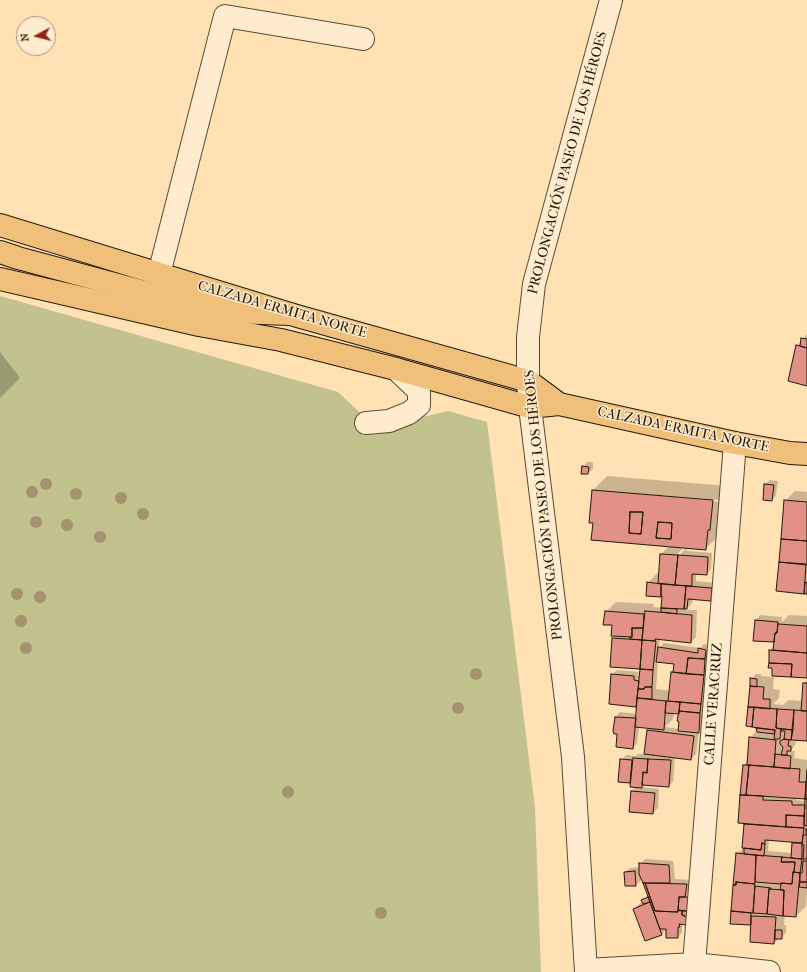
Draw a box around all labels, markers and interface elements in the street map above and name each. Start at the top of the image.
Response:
north arrow [16,16,56,56]
street label: PROLONGACIÓN PASEO DE LOS HÉROES [525,30,611,296]
text: N [18,32,32,42]
street label: CALZADA ERMITA NORTE [196,278,368,342]
street label: PROLONGACIÓN PASEO DE LOS HÉROES [521,369,567,641]
street label: CALZADA ERMITA NORTE [596,404,770,456]
street label: CALLE VERACRUZ [701,642,727,766]

